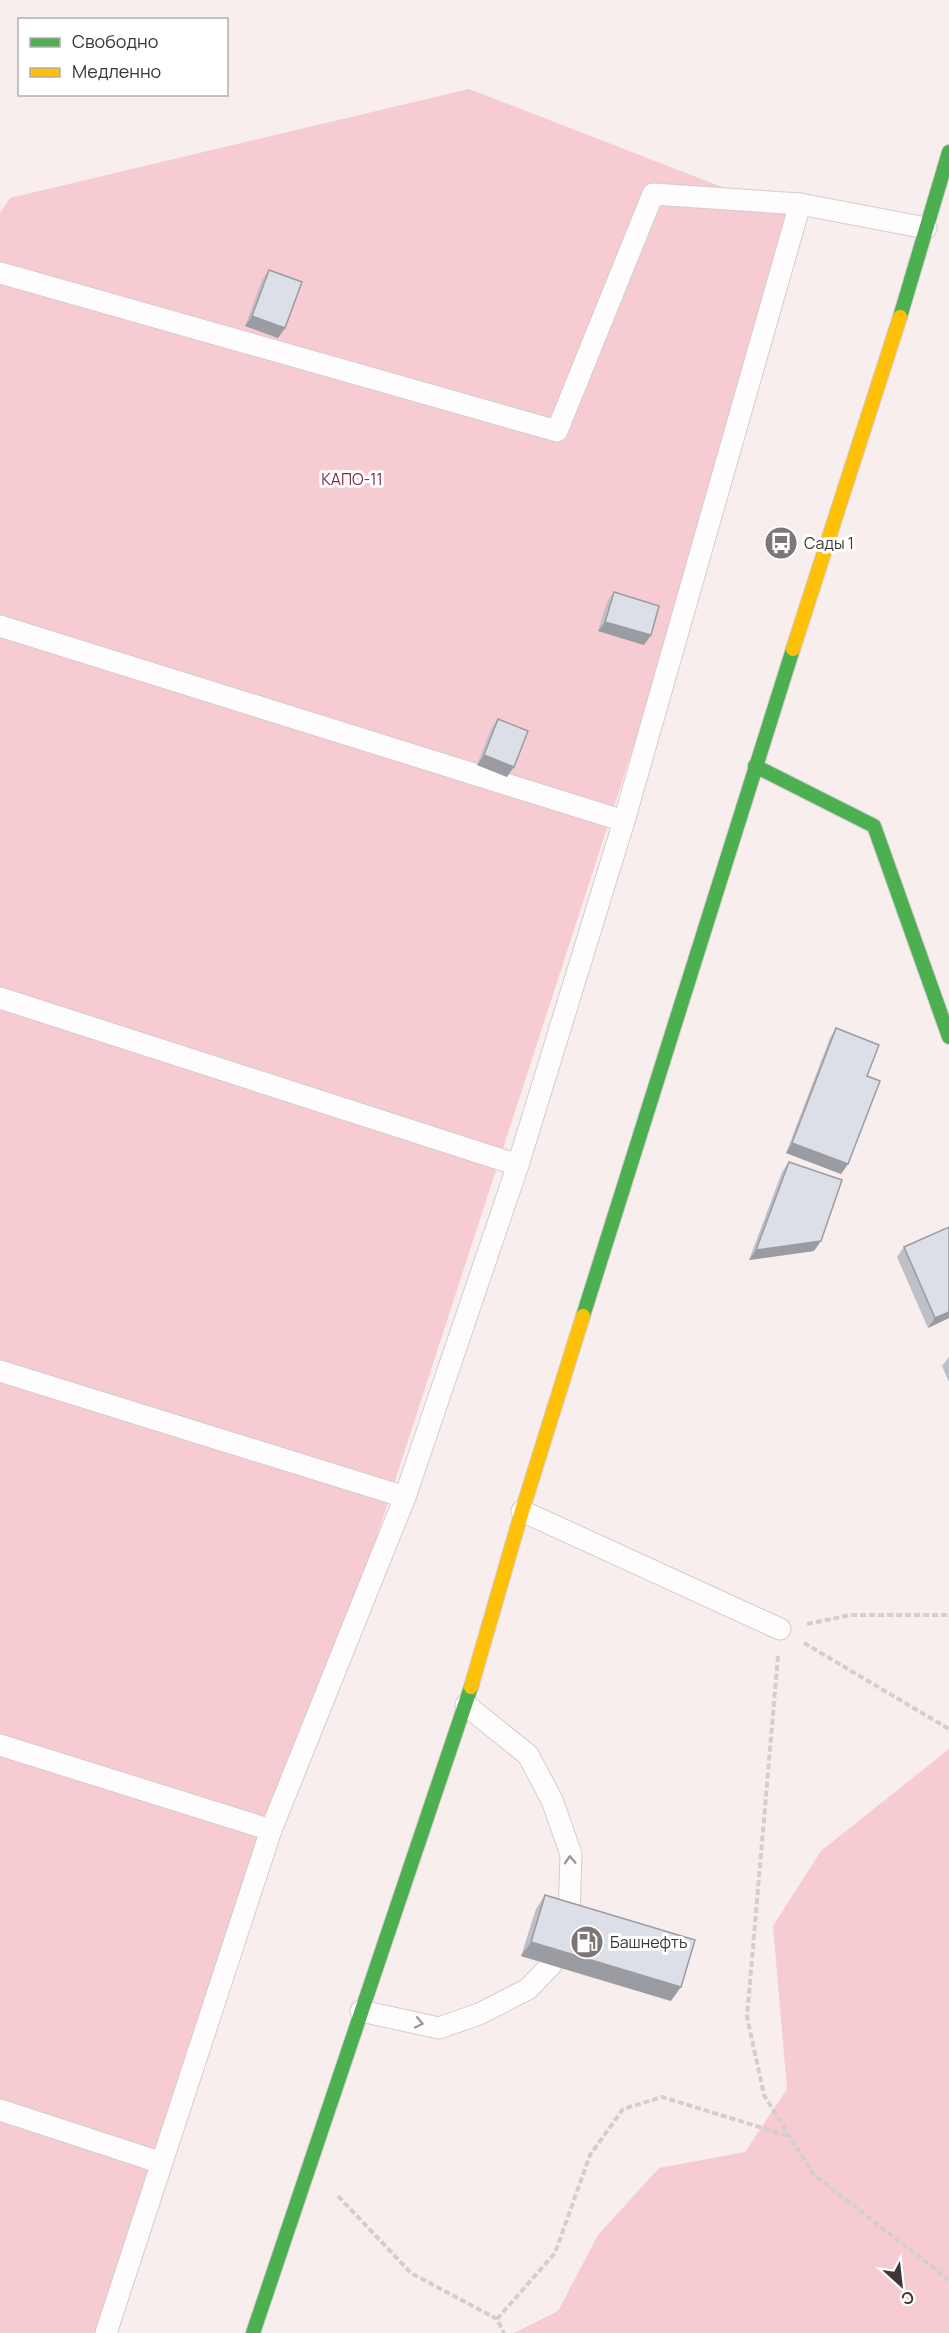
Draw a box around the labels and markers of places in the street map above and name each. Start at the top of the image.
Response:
bus stop icon: Сады 1 [763,525,799,561]
place label: Сады 1 [804,532,854,554]
fuel station icon: Башнефть [569,1924,605,1960]
place label: Башнефть [610,1931,687,1953]

